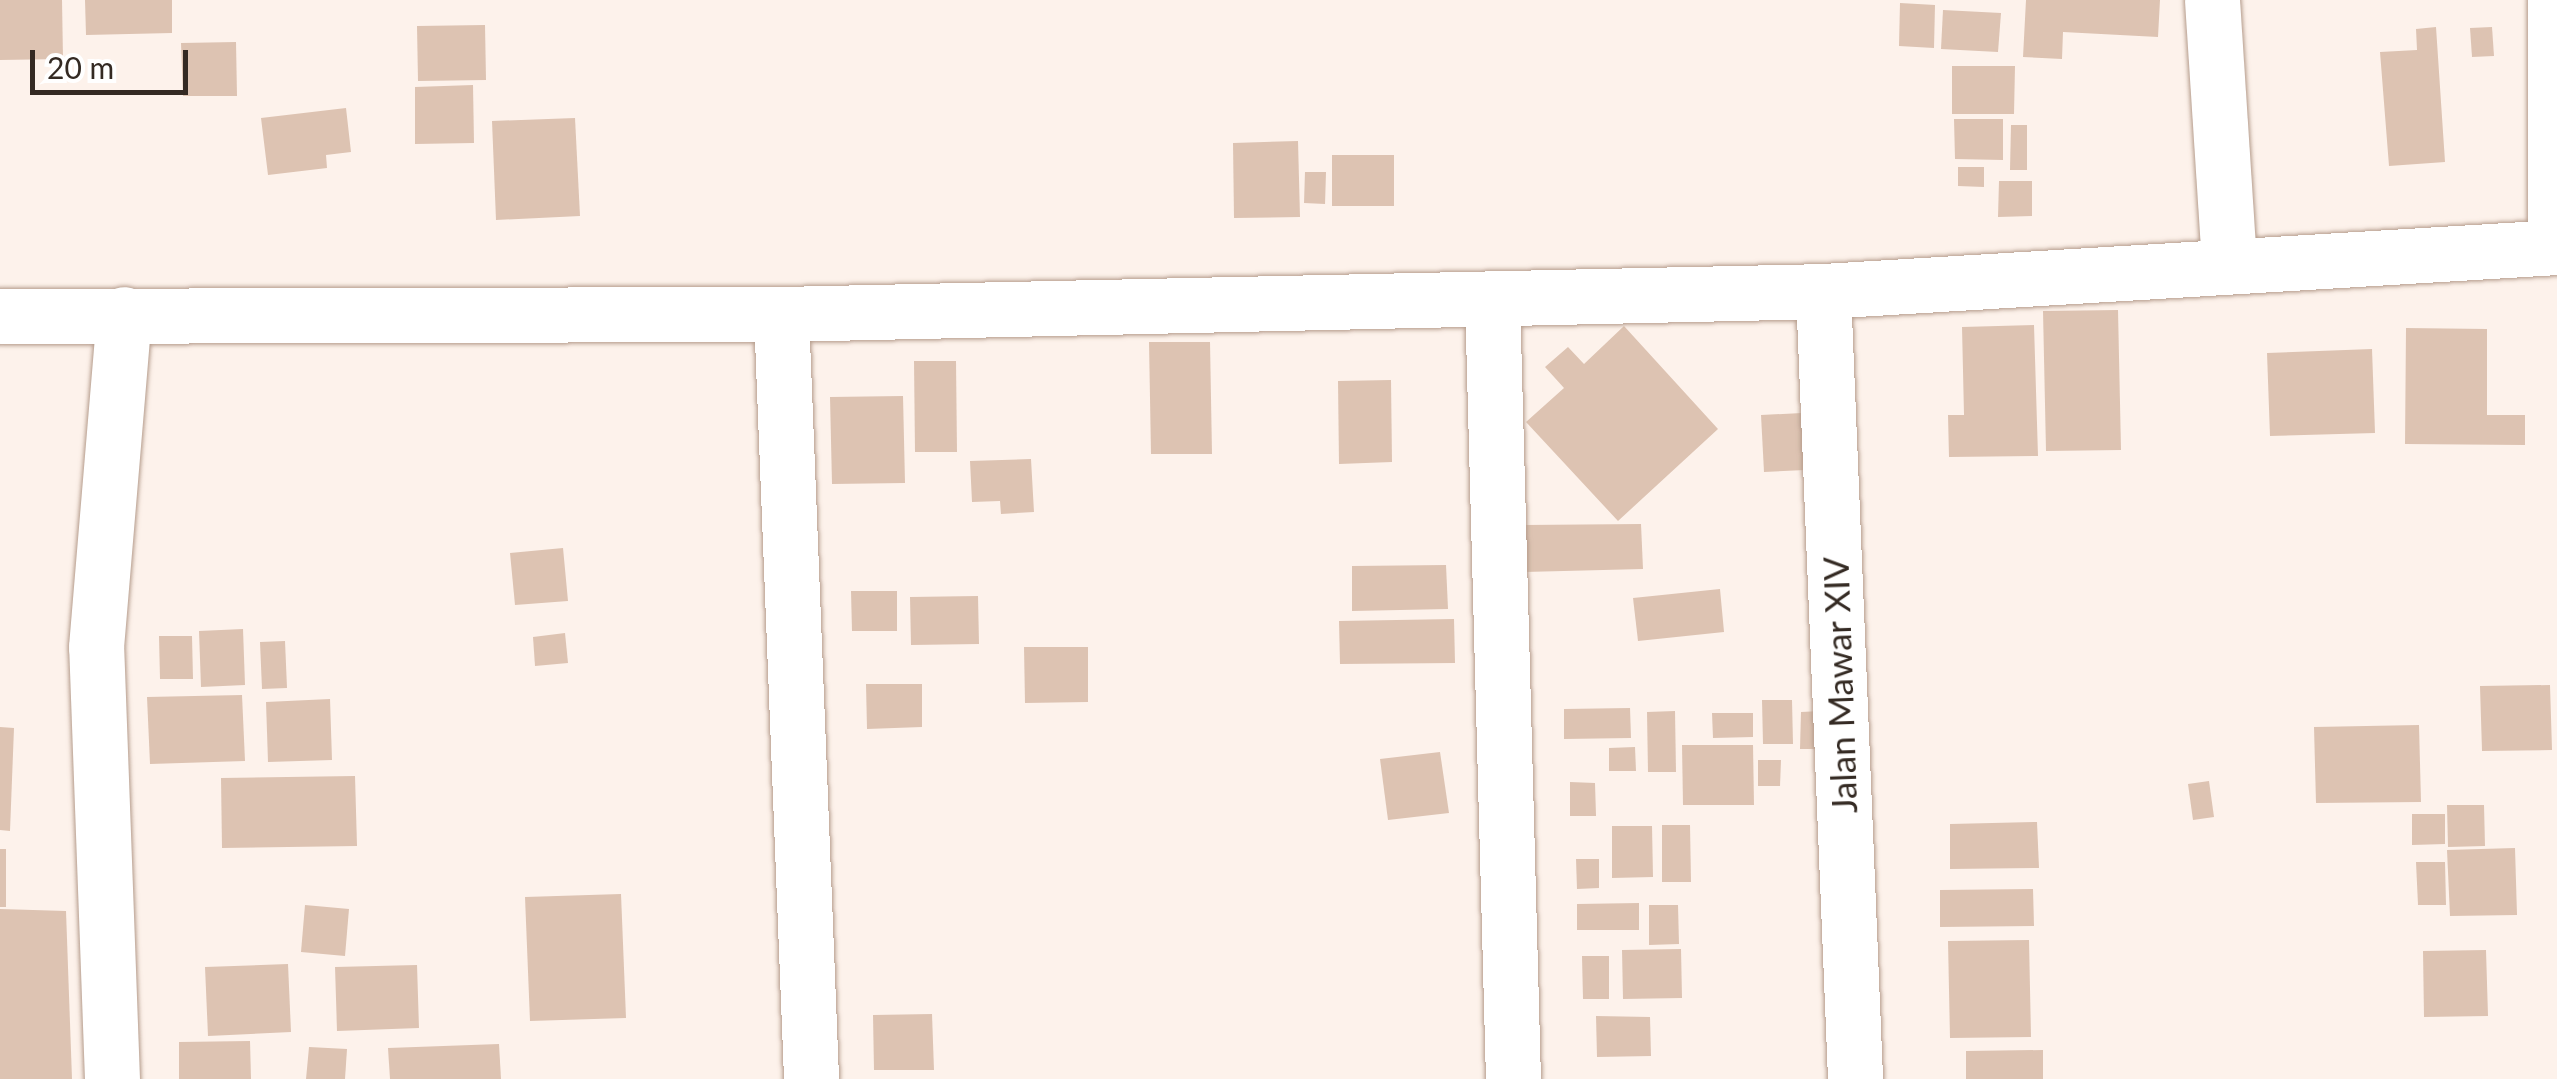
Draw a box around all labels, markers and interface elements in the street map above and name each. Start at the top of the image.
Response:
scale bar [35,30,192,92]
text: 20 m [47,49,114,85]
street label: Jalan Mawar XIV [1814,556,1864,814]

